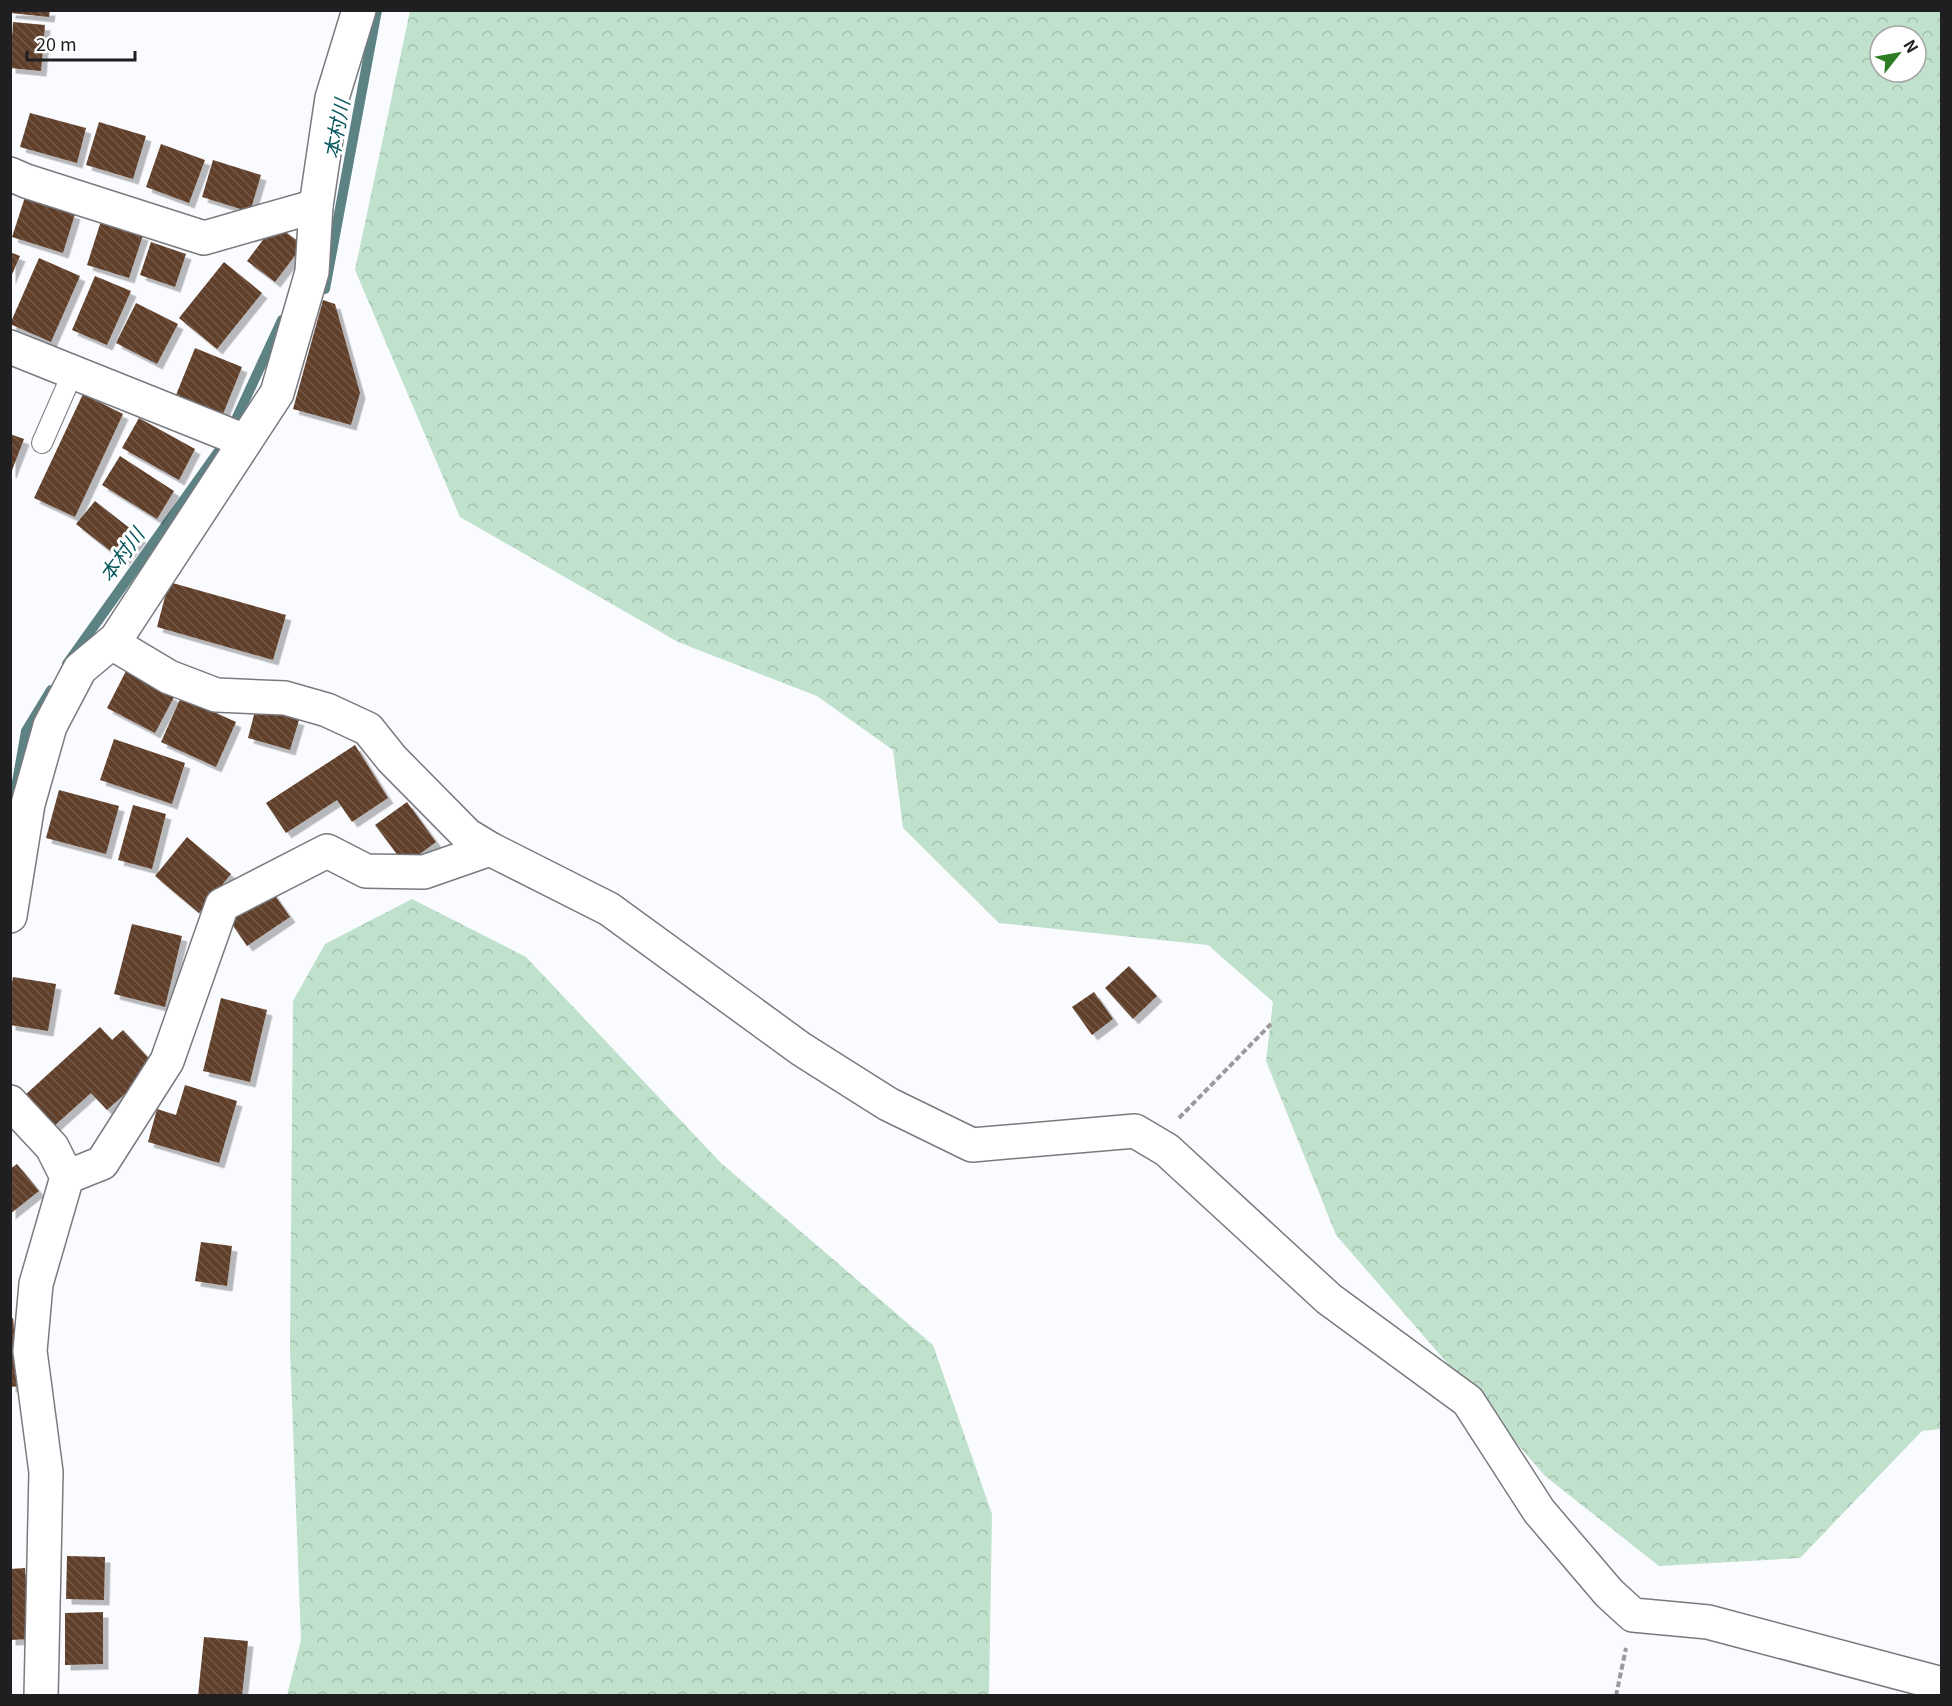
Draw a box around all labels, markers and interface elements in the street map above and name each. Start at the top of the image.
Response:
scale bar [27,24,135,62]
north arrow [1868,24,1928,84]
text: 20 m [36,30,77,56]
text: N [1898,34,1925,57]
water label: 本村川 [316,95,356,161]
water label: 本村川 [91,520,151,587]

